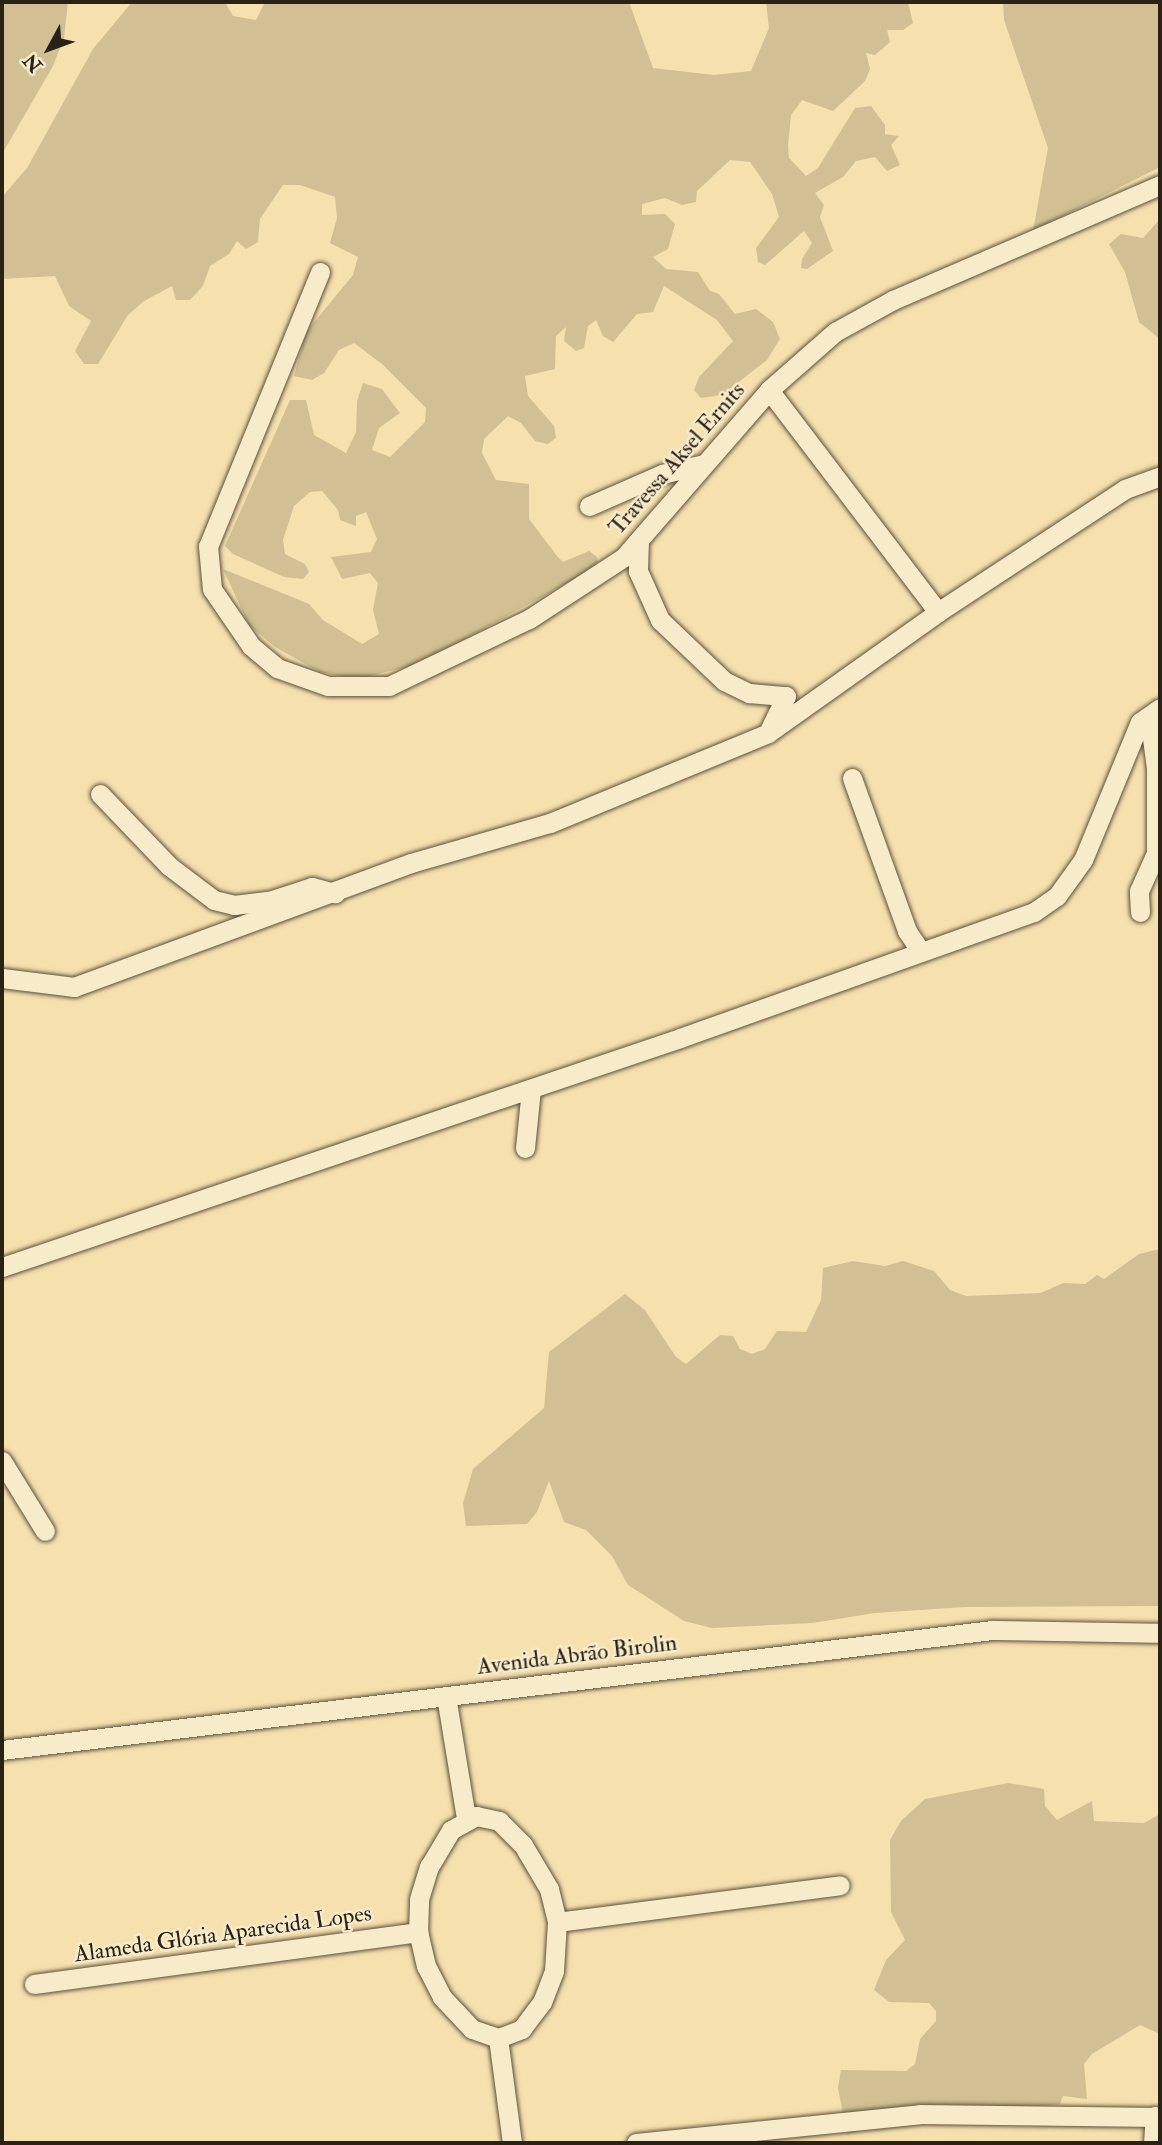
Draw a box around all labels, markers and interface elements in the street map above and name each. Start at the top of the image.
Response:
north arrow [14,14,84,84]
text: N [19,48,48,77]
street label: Travessa Aksel Ernits [603,377,751,541]
street label: Avenida Abrão Birolin [476,1629,678,1681]
street label: Alameda Glória Aparecida Lopes [73,1899,373,1969]

